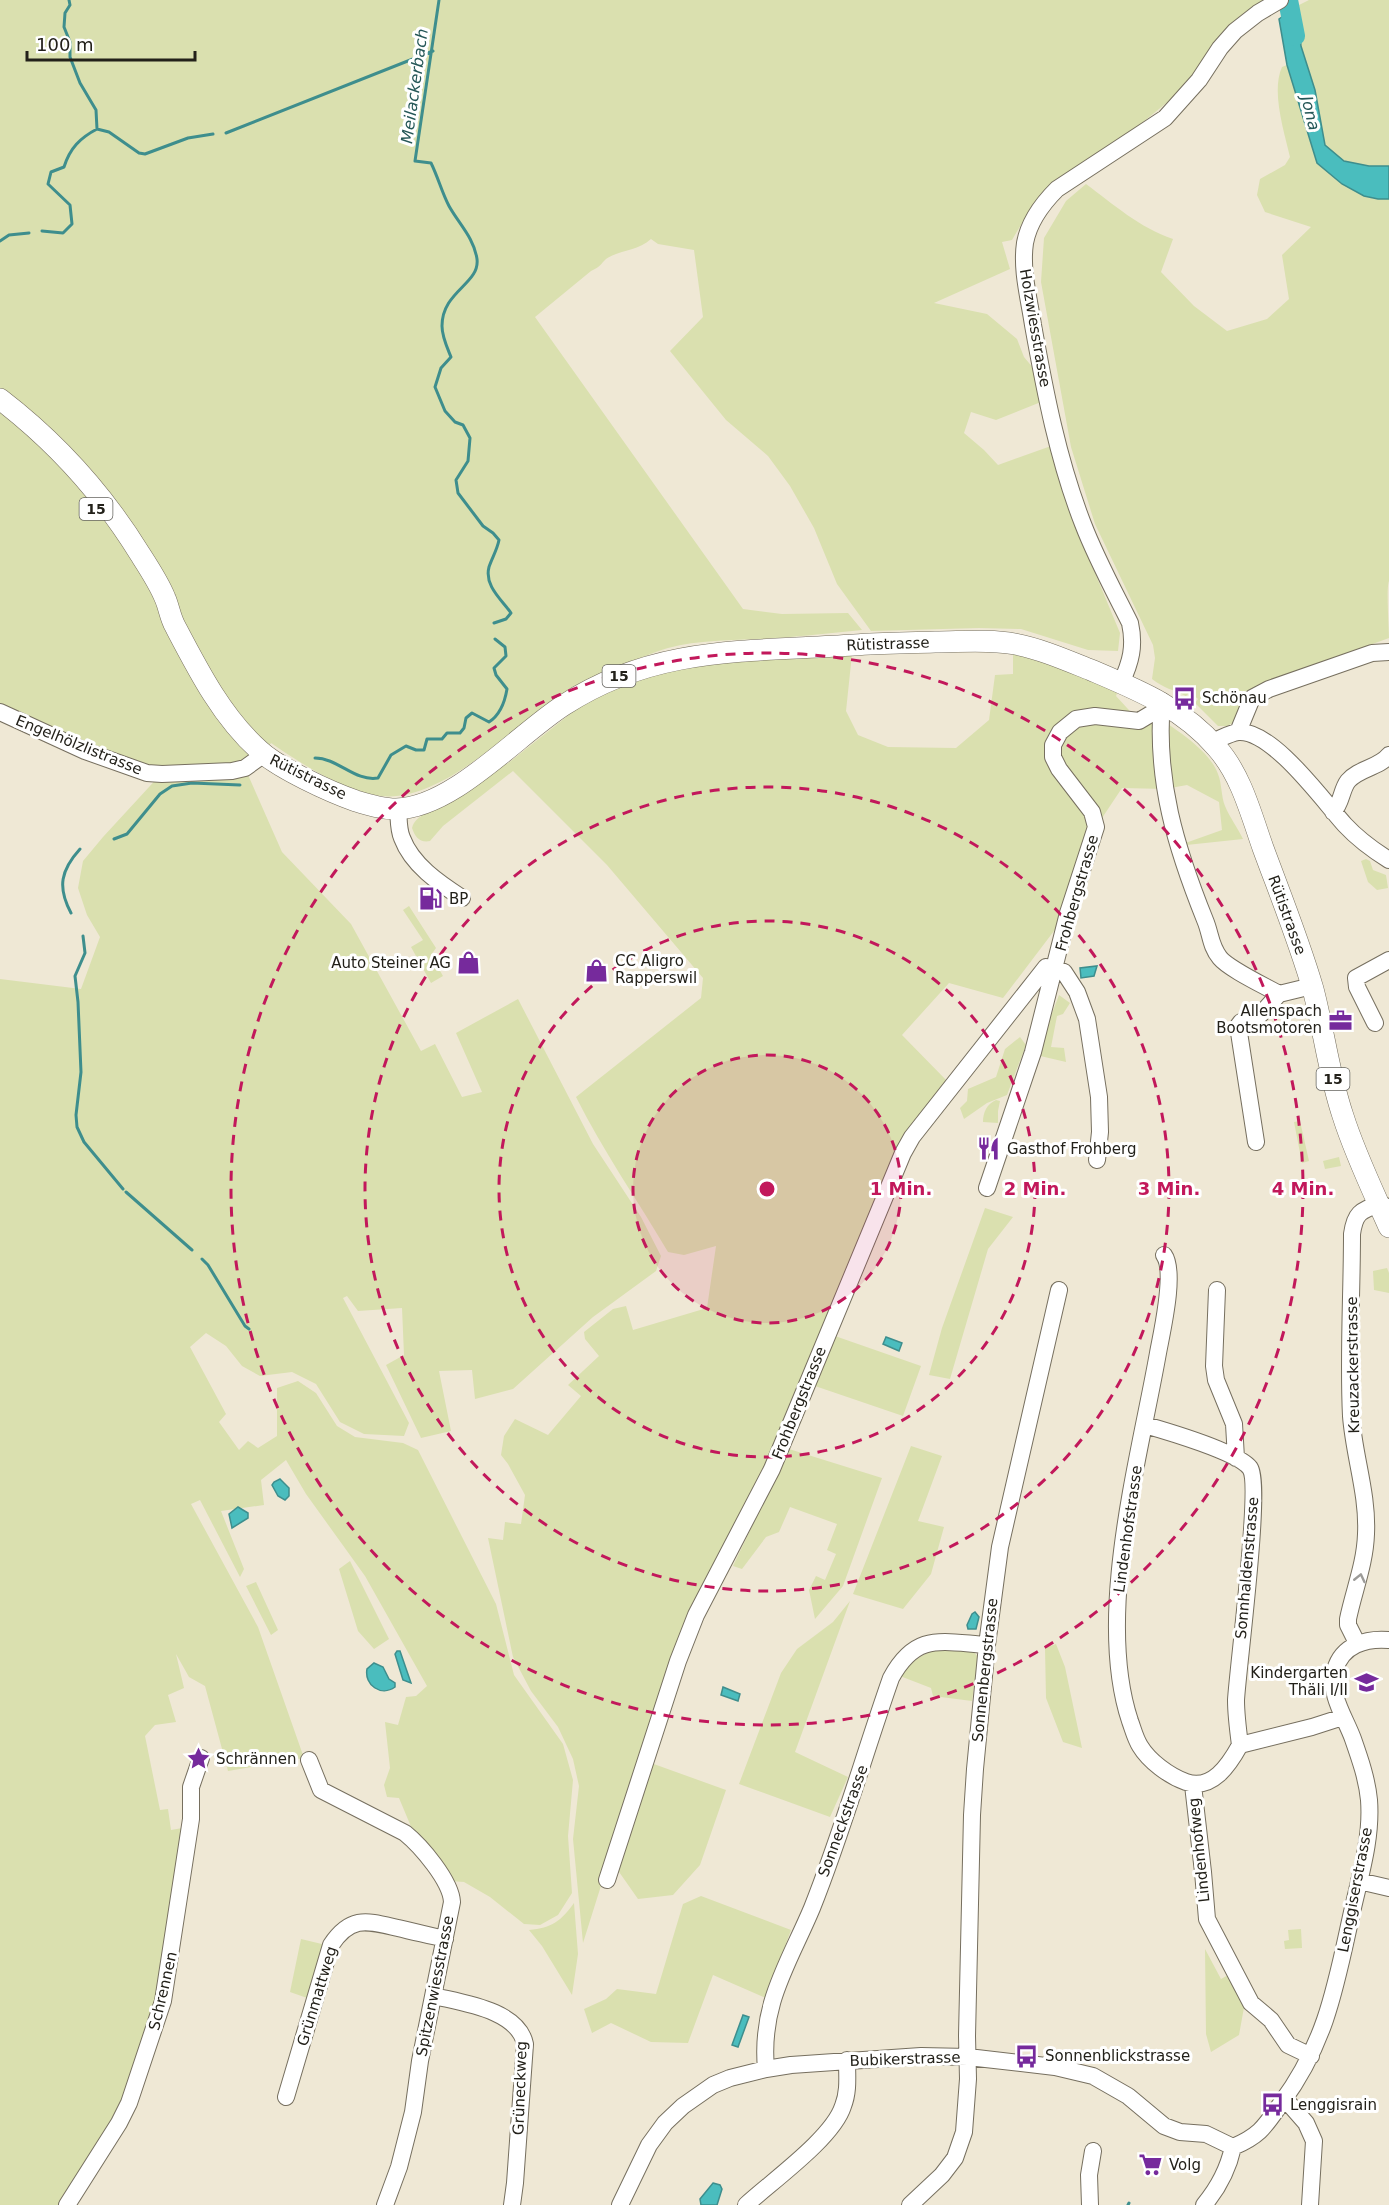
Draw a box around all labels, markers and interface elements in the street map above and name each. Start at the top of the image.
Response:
scale bar [27,24,195,62]
water label: Meilackerbach [397,27,432,145]
text: 100 m [36,34,94,55]
water label: Jona [1296,91,1324,132]
street label: Holzwiesstrasse [1016,267,1054,389]
road number: 15 [80,498,112,520]
street label: Rütistrasse [846,634,930,654]
road number: 15 [602,665,636,687]
bus stop icon: Schönau [1171,685,1197,711]
place label: Schönau [1202,689,1267,707]
street label: Engelhölzlistrasse [13,711,145,779]
street label: Rütistrasse [267,751,349,803]
street label: Frohbergstrasse [1052,833,1102,953]
street label: Rütistrasse [1264,873,1310,957]
fuel station icon: BP [418,886,444,912]
place label: BP [449,890,468,908]
shop icon: Auto Steiner AG [456,950,482,976]
place label: CC Aligro Rapperswil [615,952,697,987]
place label: Auto Steiner AG [331,954,451,972]
shop icon: CC Aligro Rapperswil [584,957,610,983]
place label: Allenspach Bootsmotoren [1216,1002,1322,1037]
office icon: Allenspach Bootsmotoren [1327,1007,1353,1033]
road number: 15 [1316,1068,1350,1090]
restaurant icon: Gasthof Frohberg [976,1136,1002,1162]
place label: Gasthof Frohberg [1007,1140,1136,1158]
text: 1 Min. [870,1178,932,1199]
text: 2 Min. [1004,1178,1066,1199]
text: 3 Min. [1138,1178,1200,1199]
text: 4 Min. [1272,1178,1334,1199]
centre of rings [757,1179,777,1199]
street label: Kreuzackerstrasse [1343,1296,1363,1434]
street label: Frohbergstrasse [768,1344,830,1462]
street label: Lindenhofstrasse [1110,1464,1146,1594]
street label: Sonnhaldenstrasse [1232,1496,1262,1640]
one-way arrow [1352,1573,1365,1583]
street label: Sonnenbergstrasse [968,1597,1002,1743]
place label: Kindergarten Thäli I/II [1250,1664,1348,1699]
school or university icon: Kindergarten Thäli I/II [1353,1669,1379,1695]
place icon: Schrännen [185,1746,211,1772]
place label: Schrännen [216,1750,296,1768]
street label: Sonneckstrasse [814,1763,872,1879]
street label: Lindenhofweg [1185,1797,1213,1903]
street label: Lenggiserstrasse [1334,1826,1376,1954]
street label: Spitzenwiesstrasse [413,1914,457,2058]
street label: Grünmattweg [293,1944,341,2048]
street label: Schrennen [145,1950,181,2032]
street label: Grüneckweg [509,2041,531,2135]
bus stop icon: Sonnenblickstrasse [1014,2043,1040,2069]
place label: Sonnenblickstrasse [1045,2047,1190,2065]
street label: Bubikerstrasse [849,2048,961,2070]
bus stop icon: Lenggisrain [1259,2092,1285,2118]
place label: Lenggisrain [1290,2096,1377,2114]
supermarket icon: Volg [1138,2152,1164,2178]
place label: Volg [1169,2156,1201,2174]

